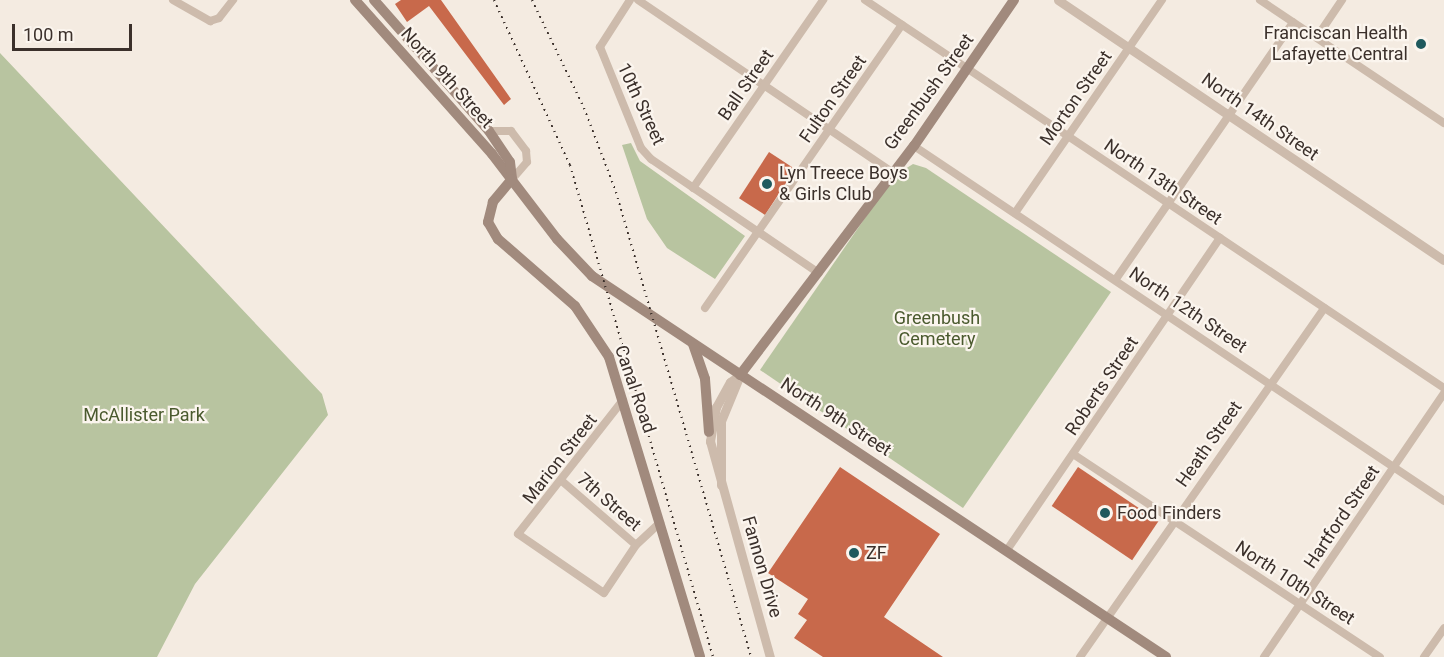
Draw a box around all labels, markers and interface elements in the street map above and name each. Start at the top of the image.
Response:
scale bar [15,12,135,50]
street label: North 9th Street [396,23,498,133]
place label: Franciscan Health Lafayette Central [1264,23,1408,66]
text: 100 m [23,24,74,45]
street label: Greenbush Street [880,30,978,154]
marker: Franciscan Health Lafayette Central [1412,35,1430,53]
street label: Ball Street [714,45,778,125]
street label: Morton Street [1035,47,1117,149]
street label: Fulton Street [795,51,871,147]
street label: 10th Street [613,60,669,148]
street label: North 14th Street [1197,69,1323,165]
street label: North 13th Street [1100,134,1226,230]
place label: Lyn Treece Boys & Girls Club [779,163,908,206]
marker: Lyn Treece Boys & Girls Club [760,177,774,191]
street label: North 12th Street [1125,262,1251,358]
park label: Greenbush Cemetery [894,308,980,350]
street label: Roberts Street [1061,332,1143,440]
street label: Canal Road [610,342,660,436]
street label: North 9th Street [777,373,895,461]
street label: Heath Street [1171,397,1247,491]
park label: McAllister Park [83,404,205,426]
street label: Marion Street [518,410,602,508]
street label: Hartford Street [1300,461,1384,573]
street label: 7th Street [573,468,645,536]
place label: Food Finders [1117,502,1221,524]
marker: Food Finders [1098,506,1112,520]
street label: Fannon Drive [737,514,787,620]
street label: North 10th Street [1231,536,1359,630]
place label: ZF [866,542,887,564]
marker: ZF [847,546,861,560]

